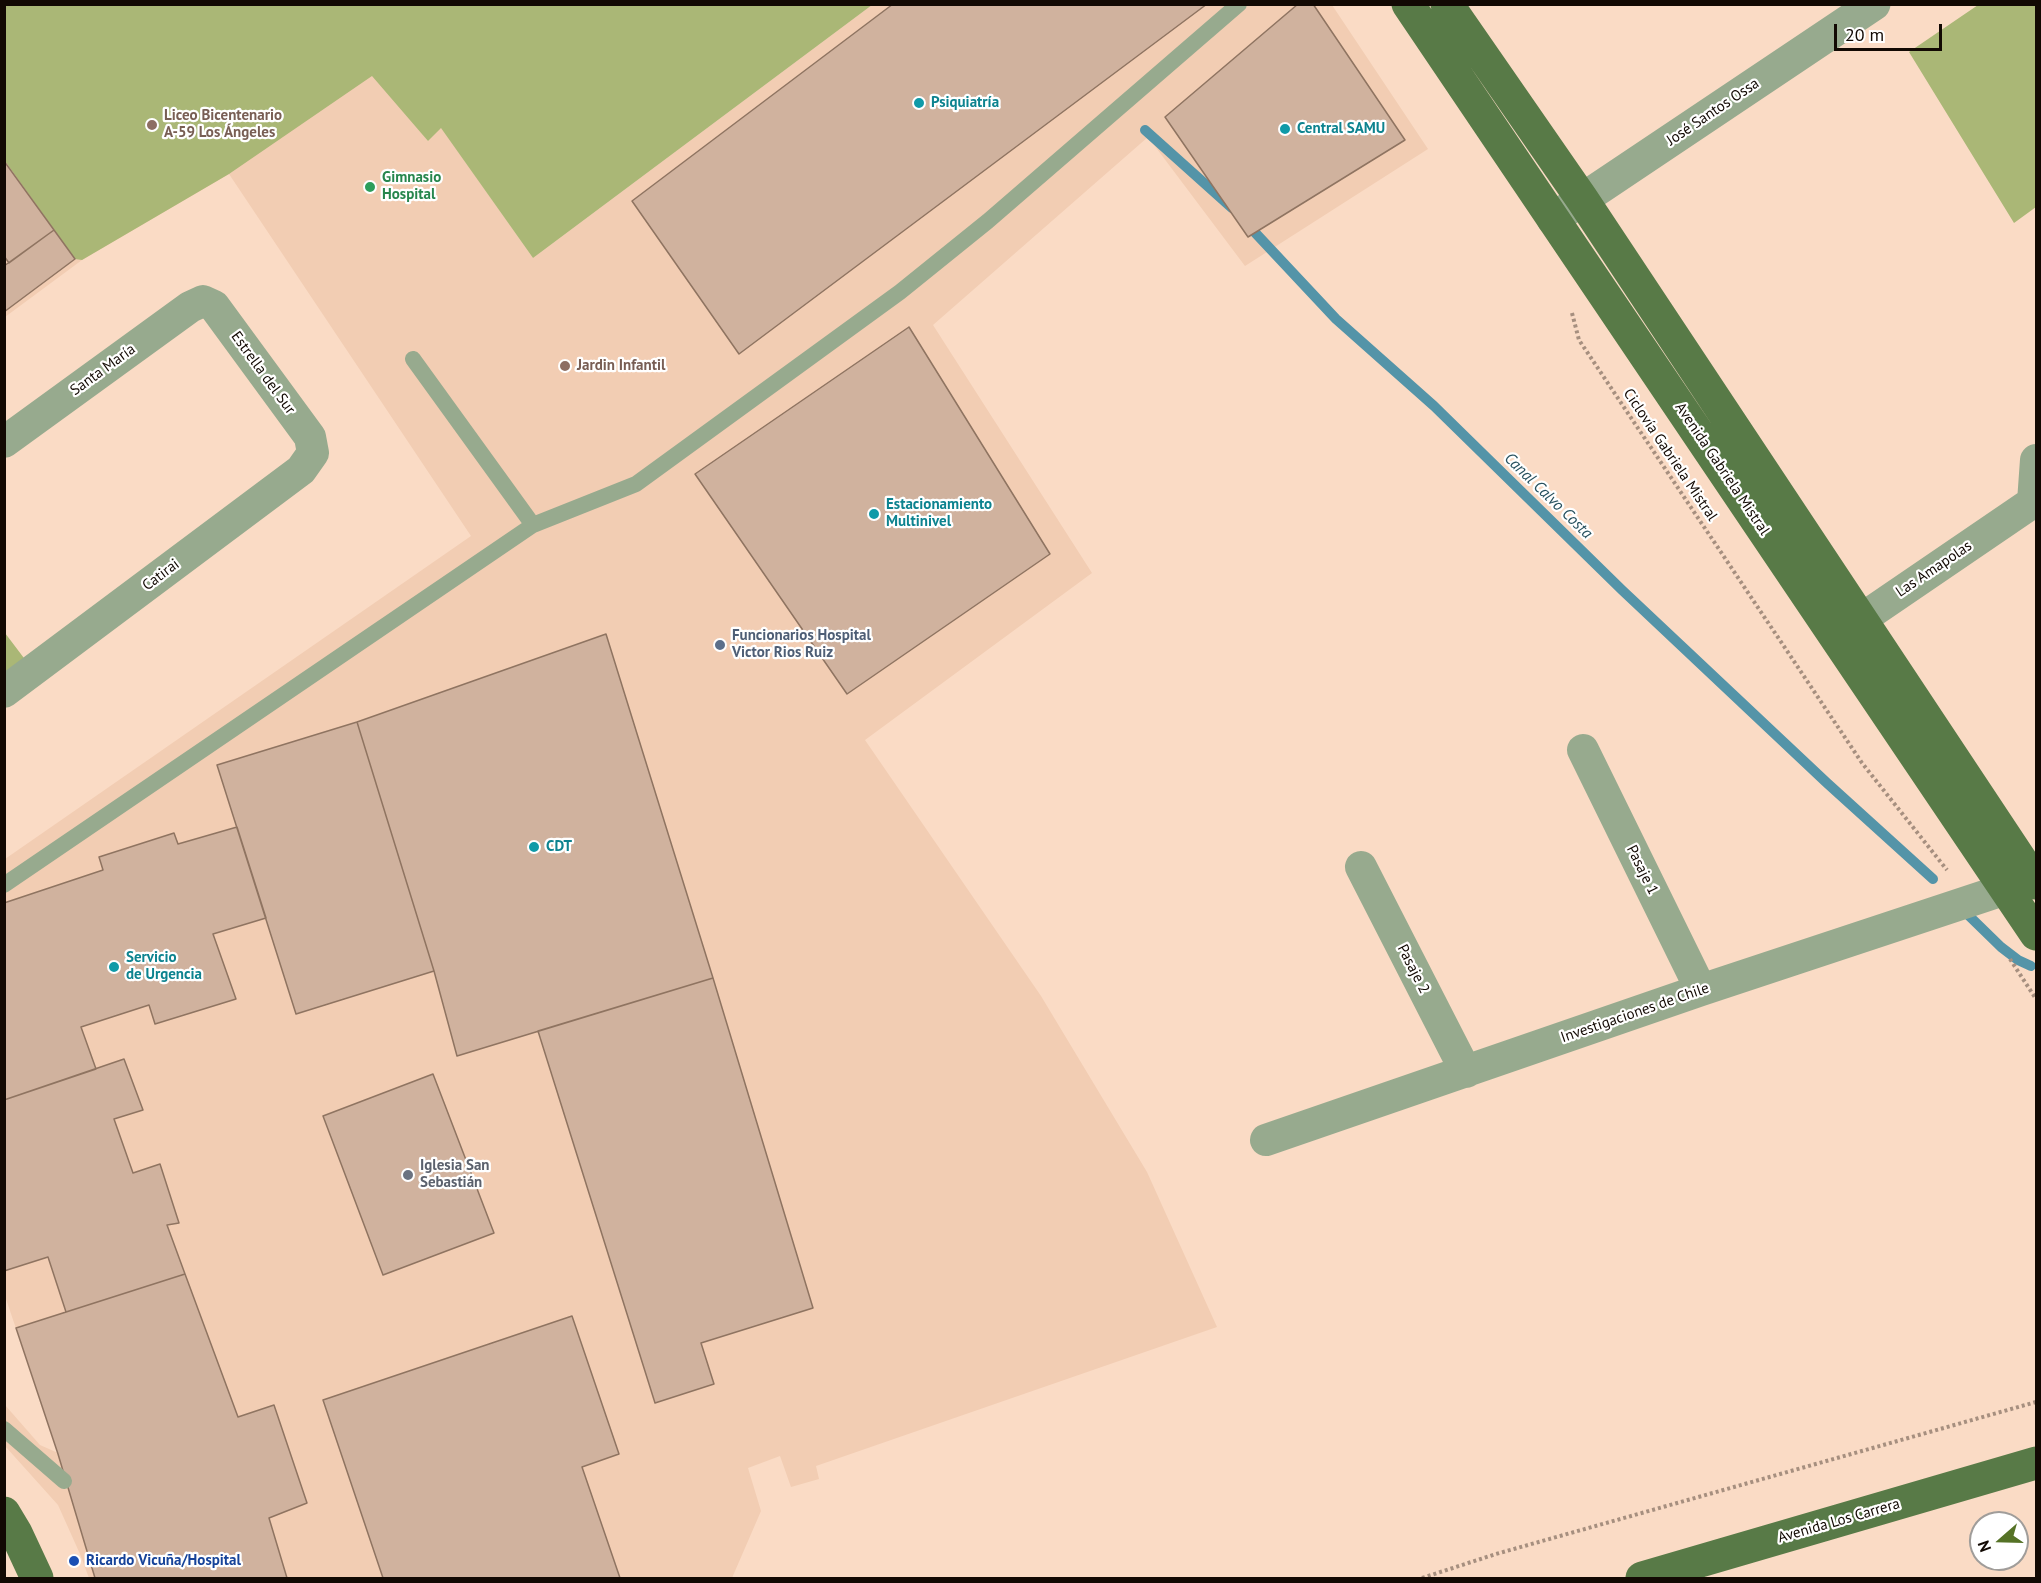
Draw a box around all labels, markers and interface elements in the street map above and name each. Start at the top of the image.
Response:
scale bar [1837,12,1945,50]
text: 20 m [1845,23,1884,46]
street label: José Santos Ossa [1663,74,1763,150]
place label: Psiquiatría [931,94,999,112]
marker: Psiquiatría [912,96,926,110]
place label: Liceo Bicentenario A-59 Los Ángeles [164,107,282,142]
marker: Liceo Bicentenario A-59 Los Ángeles [145,118,159,132]
place label: Central SAMU [1297,120,1385,138]
marker: Central SAMU [1278,122,1292,136]
place label: Gimnasio Hospital [382,169,441,204]
marker: Gimnasio Hospital [363,180,377,194]
street label: Estrella del Sur [227,328,299,418]
street label: Santa María [67,340,139,400]
place label: Jardin Infantil [577,357,665,375]
marker: Jardin Infantil [558,359,572,373]
street label: Ciclovía Gabriela Mistral [1619,385,1721,525]
street label: Avenida Gabriela Mistral [1671,399,1773,539]
water label: Canal Calvo Costa [1500,449,1596,543]
place label: Estacionamiento Multinivel [886,496,992,531]
marker: Estacionamiento Multinivel [867,507,881,521]
street label: Las Amapolas [1893,537,1975,601]
street label: Catirai [139,555,183,595]
place label: Funcionarios Hospital Victor Rios Ruiz [732,627,871,662]
marker: Funcionarios Hospital Victor Rios Ruiz [713,638,727,652]
place label: CDT [546,838,572,856]
marker: CDT [527,840,541,854]
street label: Pasaje 1 [1622,842,1662,898]
street label: Pasaje 2 [1393,941,1433,997]
place label: Servicio de Urgencia [126,949,202,984]
marker: Servicio de Urgencia [107,960,121,974]
street label: Investigaciones de Chile [1558,979,1712,1047]
place label: Iglesia San Sebastián [420,1157,490,1192]
marker: Iglesia San Sebastián [401,1168,415,1182]
street label: Avenida Los Carrera [1776,1495,1902,1547]
north arrow [1969,1511,2029,1571]
text: N [1973,1538,1995,1555]
place label: Ricardo Vicuña/Hospital [86,1552,241,1570]
marker: Ricardo Vicuña/Hospital [67,1554,81,1568]

